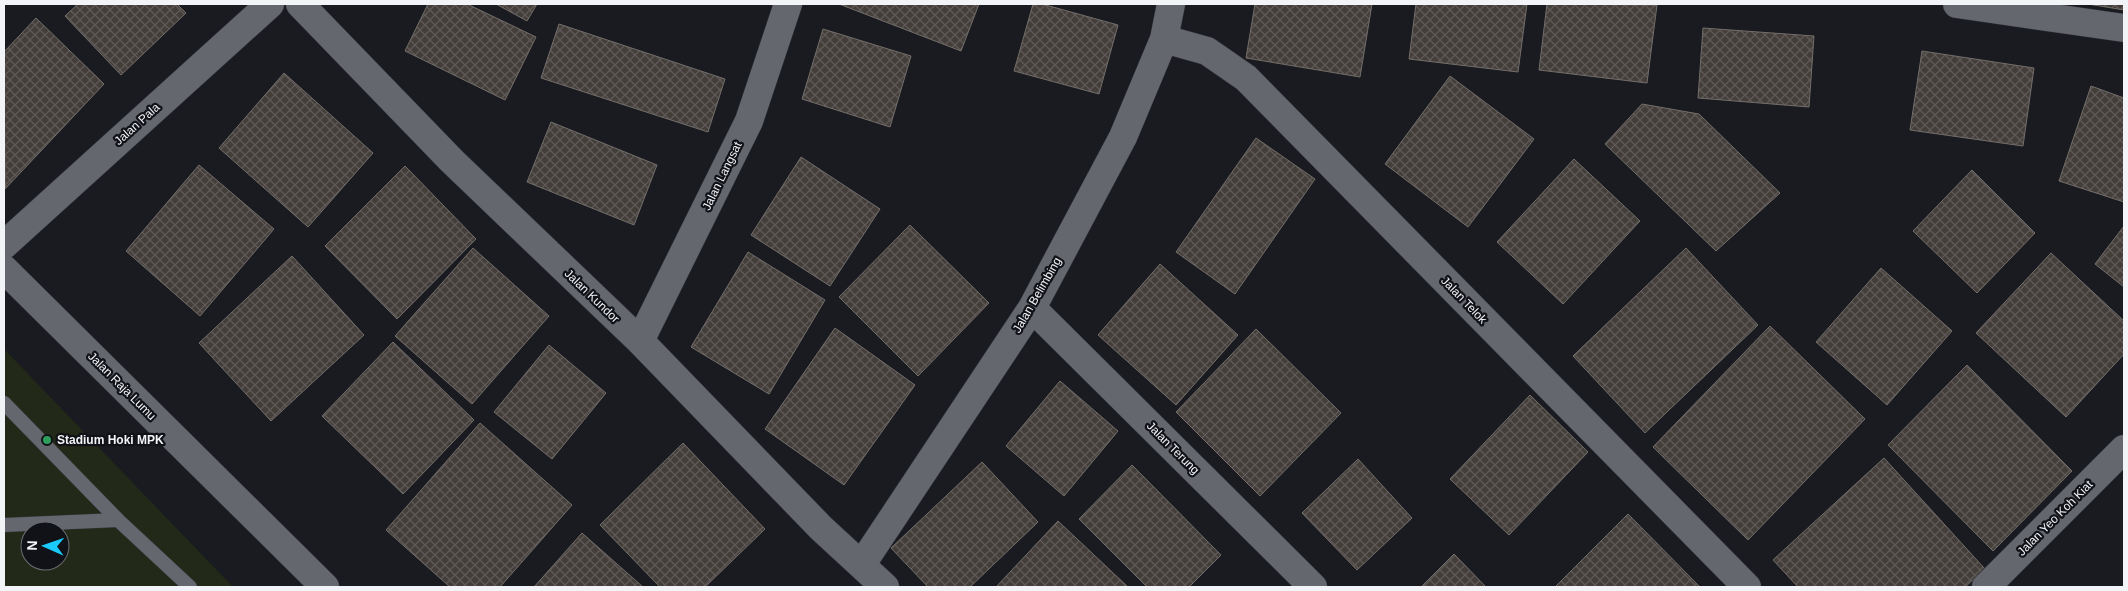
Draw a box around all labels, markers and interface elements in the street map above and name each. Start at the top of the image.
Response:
street label: Jalan Pala [111,100,163,148]
street label: Jalan Langsat [699,139,745,213]
street label: Jalan Belimbing [1010,255,1064,335]
street label: Jalan Kundor [562,266,622,326]
street label: Jalan Telok [1438,274,1491,327]
street label: Jalan Raja Lumu [85,349,159,423]
street label: Jalan Terung [1144,419,1202,477]
place label: Stadium Hoki MPK [57,433,164,447]
marker: Stadium Hoki MPK [41,434,53,446]
street label: Jalan Yeo Koh Kiat [2014,477,2096,559]
north arrow [20,521,70,571]
text: N [24,540,40,551]

